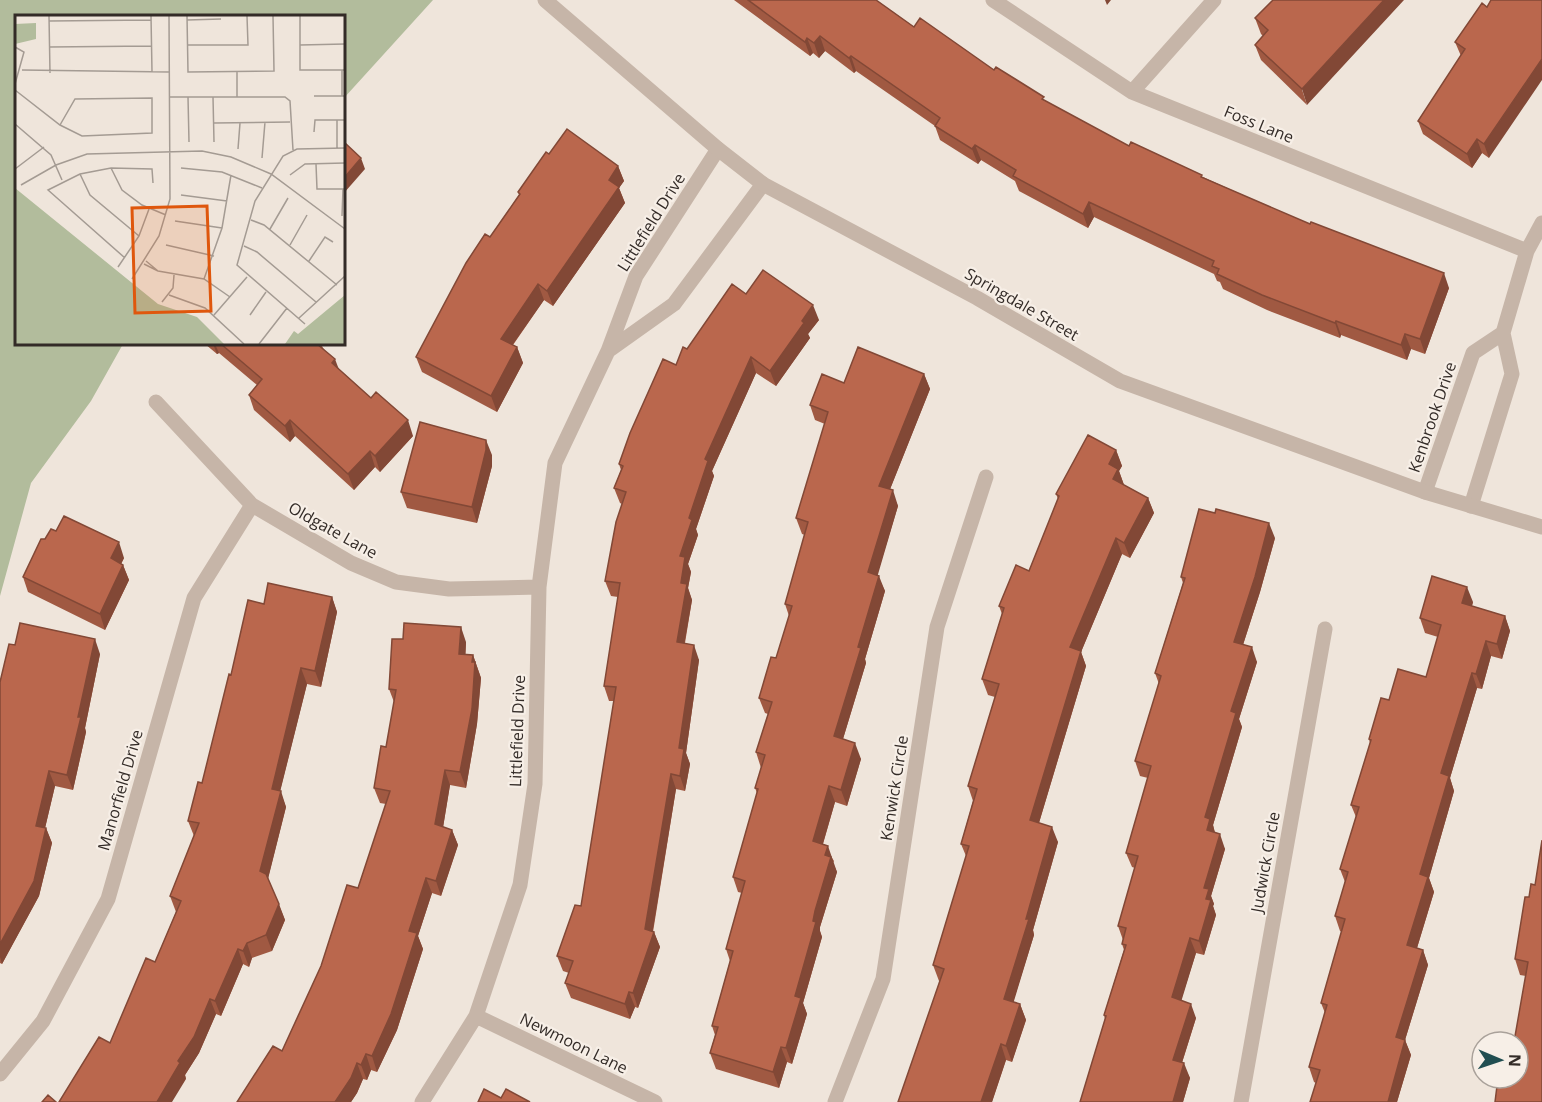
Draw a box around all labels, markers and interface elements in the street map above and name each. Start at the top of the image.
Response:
inset map [15,15,345,345]
street label: Foss Lane [1221,100,1297,148]
street label: Littlefield Drive [612,169,690,275]
street label: Springdale Street [961,262,1083,346]
street label: Kenbrook Drive [1403,359,1461,475]
street label: Oldgate Lane [284,496,382,564]
street label: Littlefield Drive [504,674,530,788]
street label: Manorfield Drive [92,727,148,853]
street label: Kenwick Circle [875,734,913,842]
street label: Judwick Circle [1245,810,1285,916]
street label: Newmoon Lane [516,1007,632,1079]
north arrow [1470,1030,1530,1090]
text: N [1504,1054,1526,1067]

